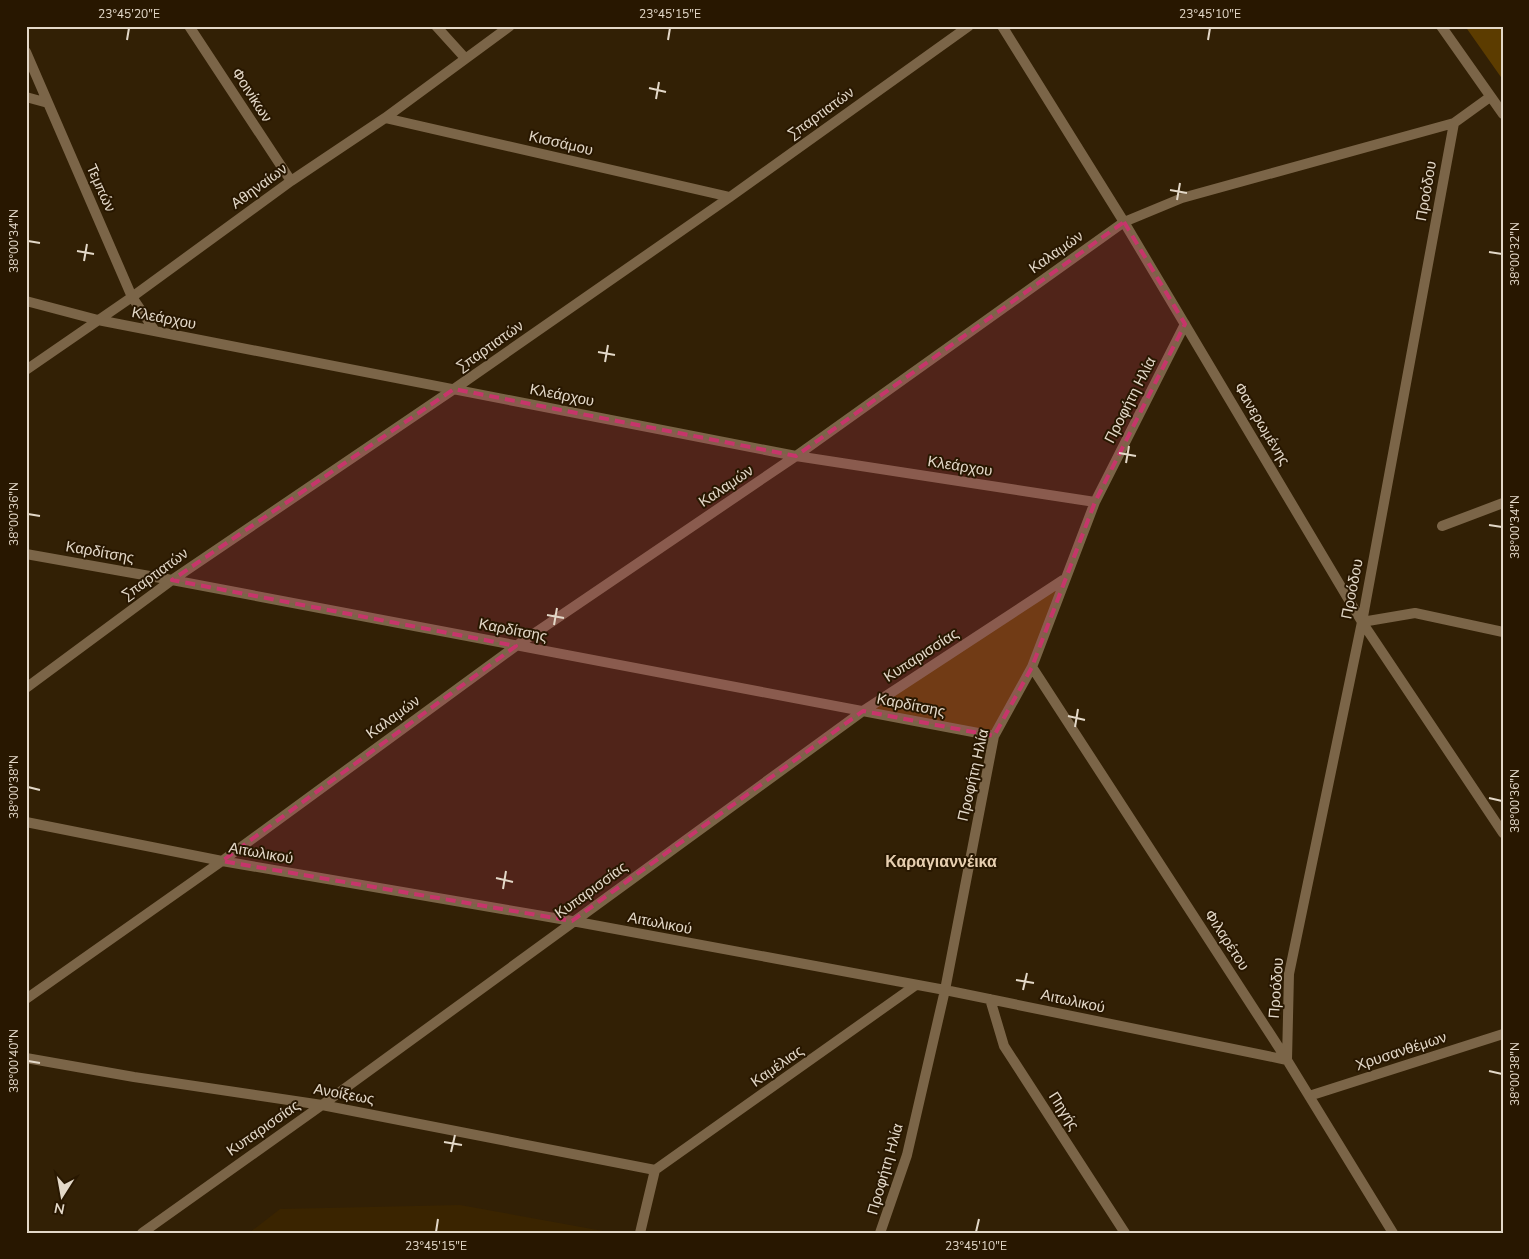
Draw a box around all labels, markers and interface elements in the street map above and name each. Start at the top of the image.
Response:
text: 23°45'20"E [98,6,160,22]
text: 23°45'15"E [639,6,701,22]
text: 23°45'10"E [1179,6,1241,22]
street label: Φοινίκων [227,64,277,126]
street label: Σπαρτιατών [784,82,858,144]
street label: Κισσάμου [527,126,595,160]
street label: Αθηναίων [227,159,291,213]
street label: Προόδου [1411,159,1441,223]
street label: Τεμπών [82,161,120,215]
text: 38°00'34"N [6,209,22,273]
text: 38°00'32"N [1507,222,1523,286]
street label: Καλαμών [1025,226,1087,278]
street label: Κλεάρχου [130,302,198,334]
street label: Σπαρτιατών [452,316,528,376]
street label: Προφήτη Ηλία [1100,353,1160,447]
street label: Κλεάρχου [528,379,596,411]
street label: Φανερωμένης [1229,379,1295,469]
street label: Κλεάρχου [926,451,994,481]
street label: Καλαμών [695,460,757,512]
text: 38°00'36"N [6,482,22,546]
text: 38°00'34"N [1507,495,1523,559]
street label: Καρδίτσης [64,536,136,568]
street label: Σπαρτιατών [118,543,192,605]
street label: Προόδου [1336,557,1368,621]
street label: Καρδίτσης [477,614,549,646]
street label: Κυπαρισσίας [880,623,962,687]
street label: Καρδίτσης [875,689,947,721]
street label: Καλαμών [362,691,424,743]
street label: Προφήτη Ηλία [953,727,993,823]
text: 38°00'38"N [6,755,22,819]
text: 38°00'36"N [1507,769,1523,833]
street label: Αιτωλικού [227,837,295,869]
district label: Καραγιαννέικα [885,851,997,873]
street label: Κυπαρισσίας [551,857,631,923]
street label: Φιλαρέτου [1200,906,1254,974]
street label: Αιτωλικού [626,907,694,939]
street label: Προόδου [1264,957,1288,1019]
street label: Αιτωλικού [1039,984,1107,1018]
street label: Χρυσανθέμων [1353,1027,1449,1075]
text: 38°00'40"N [6,1029,22,1093]
street label: Καμέλιας [747,1041,807,1091]
text: 38°00'38"N [1507,1042,1523,1106]
street label: Ανοίξεως [312,1079,376,1109]
street label: Πηγής [1044,1088,1084,1134]
street label: Κυπαρισσίας [222,1095,304,1161]
street label: Προφήτη Ηλία [862,1121,908,1217]
north arrow [38,1172,88,1222]
text: N [53,1198,67,1219]
text: 23°45'15"E [405,1238,467,1254]
text: 23°45'10"E [945,1238,1007,1254]

